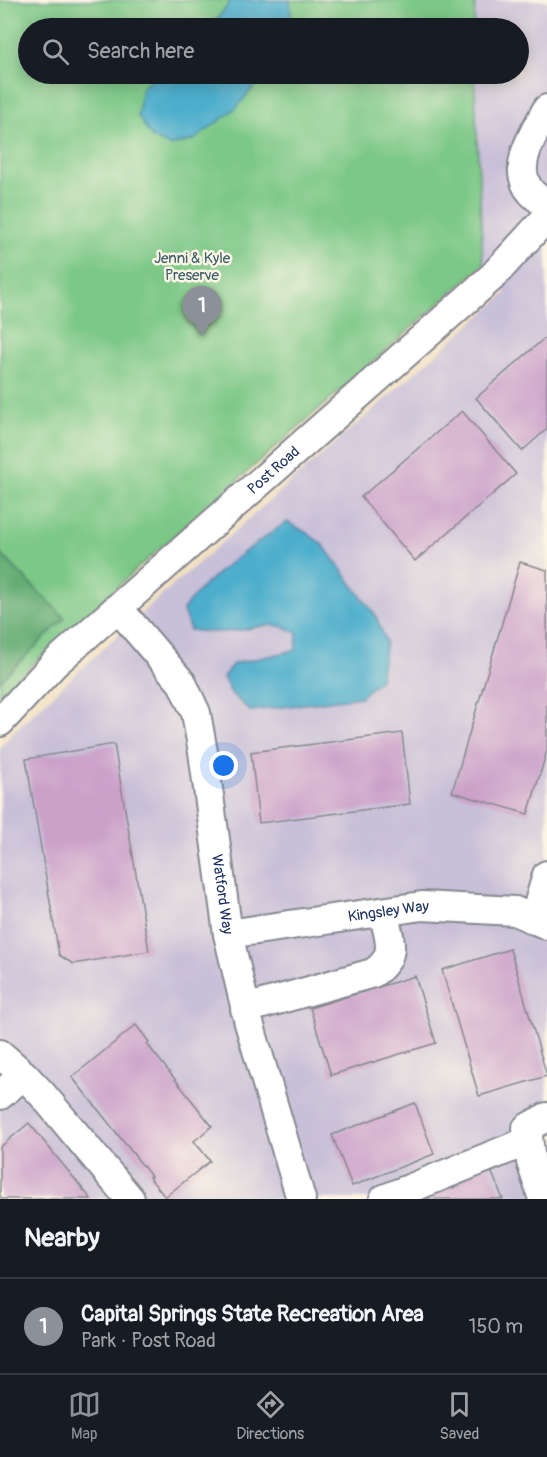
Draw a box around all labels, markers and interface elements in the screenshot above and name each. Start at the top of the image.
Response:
search box [18,18,529,84]
icon: search [39,35,72,68]
text: Search here [87,37,194,65]
park label: Jenni & Kyle Preserve [154,249,231,285]
pin: 1 [182,286,222,336]
street label: Post Road [243,442,303,498]
your location [209,751,238,780]
street label: Watford Way [208,853,238,936]
street label: Kingsley Way [347,896,430,926]
text: Nearby [24,1222,100,1254]
text: Capital Springs State Recreation Area [81,1300,424,1328]
text: 1 [40,1314,47,1339]
text: 150 m [469,1314,523,1339]
text: Park · Post Road [81,1328,216,1353]
tab: Map [68,1388,101,1444]
tab: Directions [236,1388,304,1444]
tab: Saved [440,1388,479,1444]

